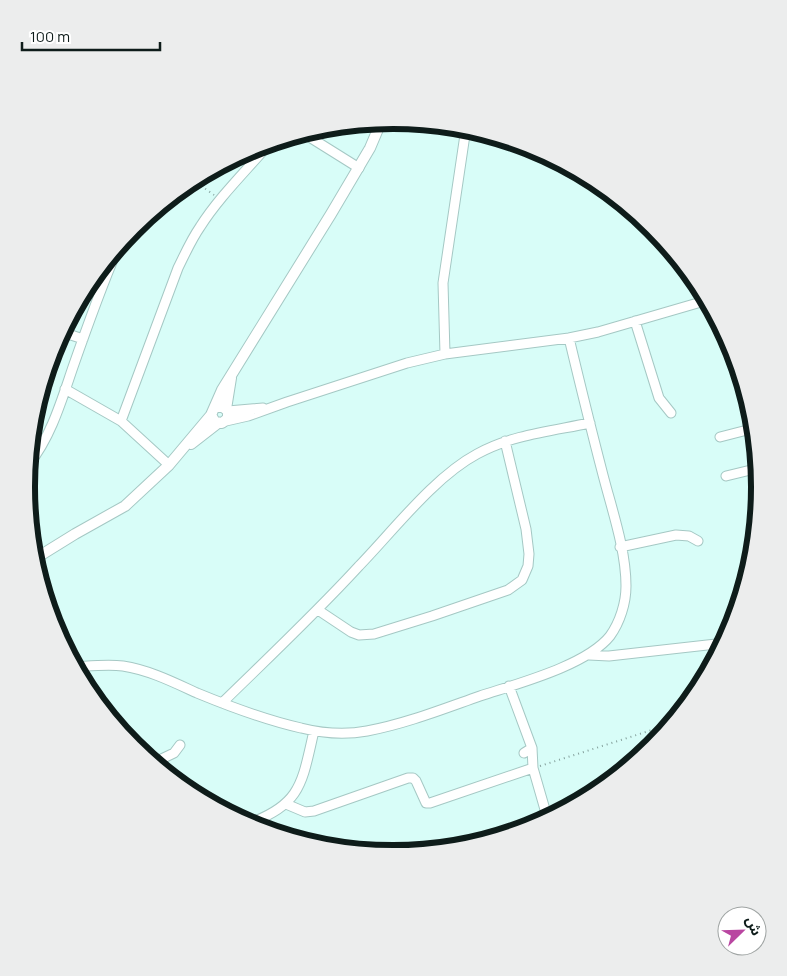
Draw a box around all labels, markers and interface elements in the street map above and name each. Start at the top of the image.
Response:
scale bar [22,20,160,52]
text: 100 m [30,26,70,47]
north arrow [717,906,767,956]
text: ش [742,913,767,938]

